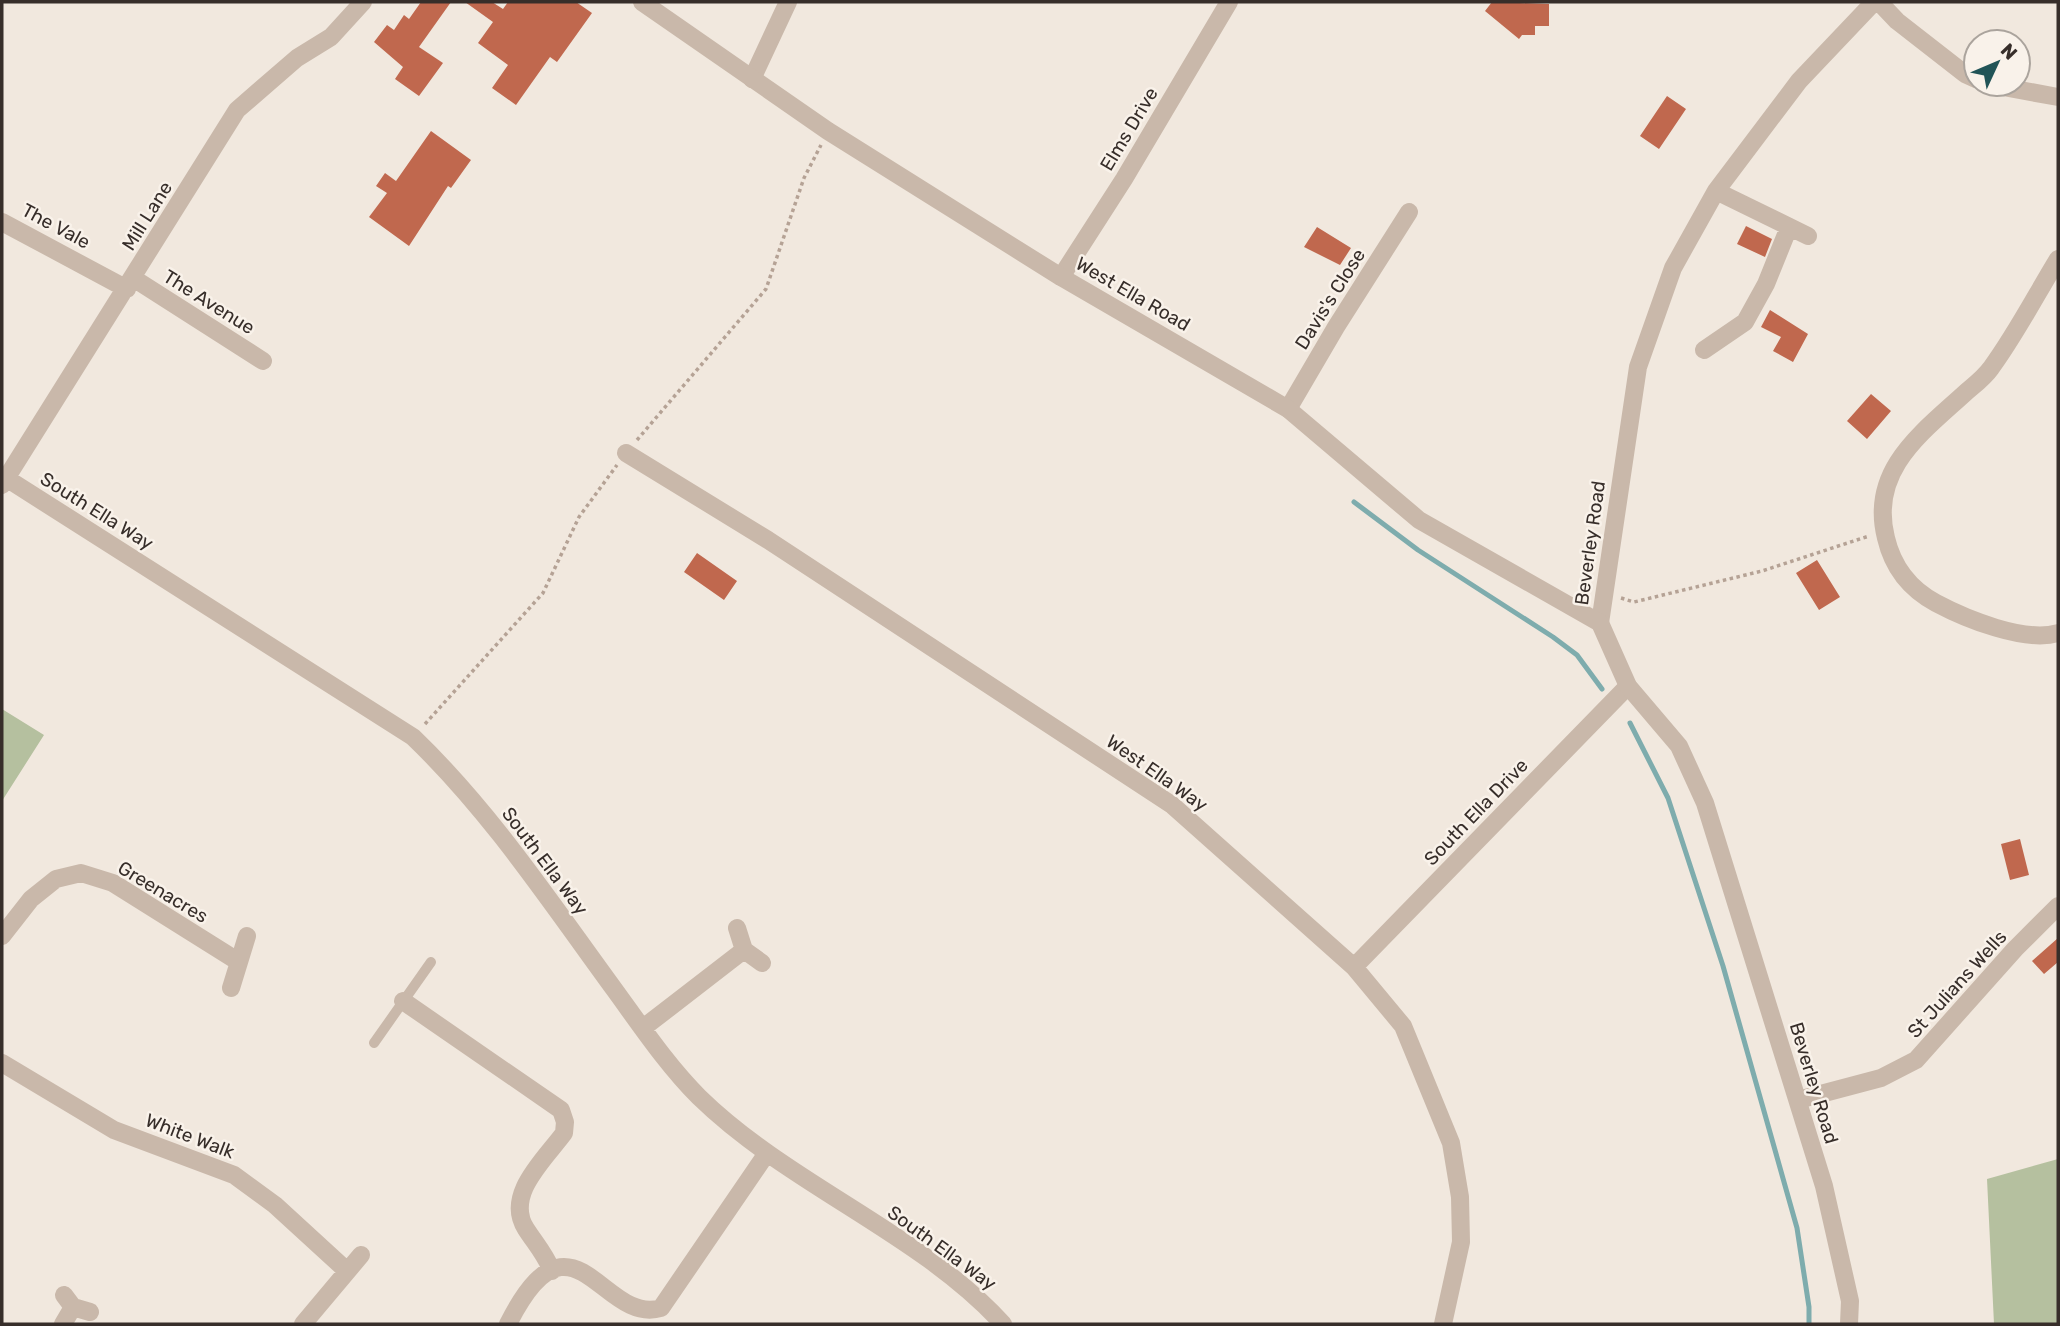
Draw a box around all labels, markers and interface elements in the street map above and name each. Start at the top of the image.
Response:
north arrow [1962,28,2032,98]
text: N [1996,39,2022,64]
street label: Elms Drive [1095,83,1163,175]
street label: Mill Lane [117,177,177,255]
street label: The Vale [18,198,94,254]
street label: Davis's Close [1290,244,1370,354]
street label: West Ella Road [1072,252,1194,336]
street label: The Avenue [159,265,259,339]
street label: South Ella Way [36,467,158,555]
street label: Beverley Road [1570,479,1610,607]
street label: West Ella Way [1102,730,1212,816]
street label: South Ella Drive [1419,754,1533,870]
street label: South Ella Way [497,803,593,919]
street label: Greenacres [114,856,212,928]
street label: St Julians Wells [1903,925,2011,1043]
street label: Beverley Road [1785,1020,1843,1146]
street label: White Walk [142,1109,238,1164]
street label: South Ella Way [883,1201,1001,1295]

